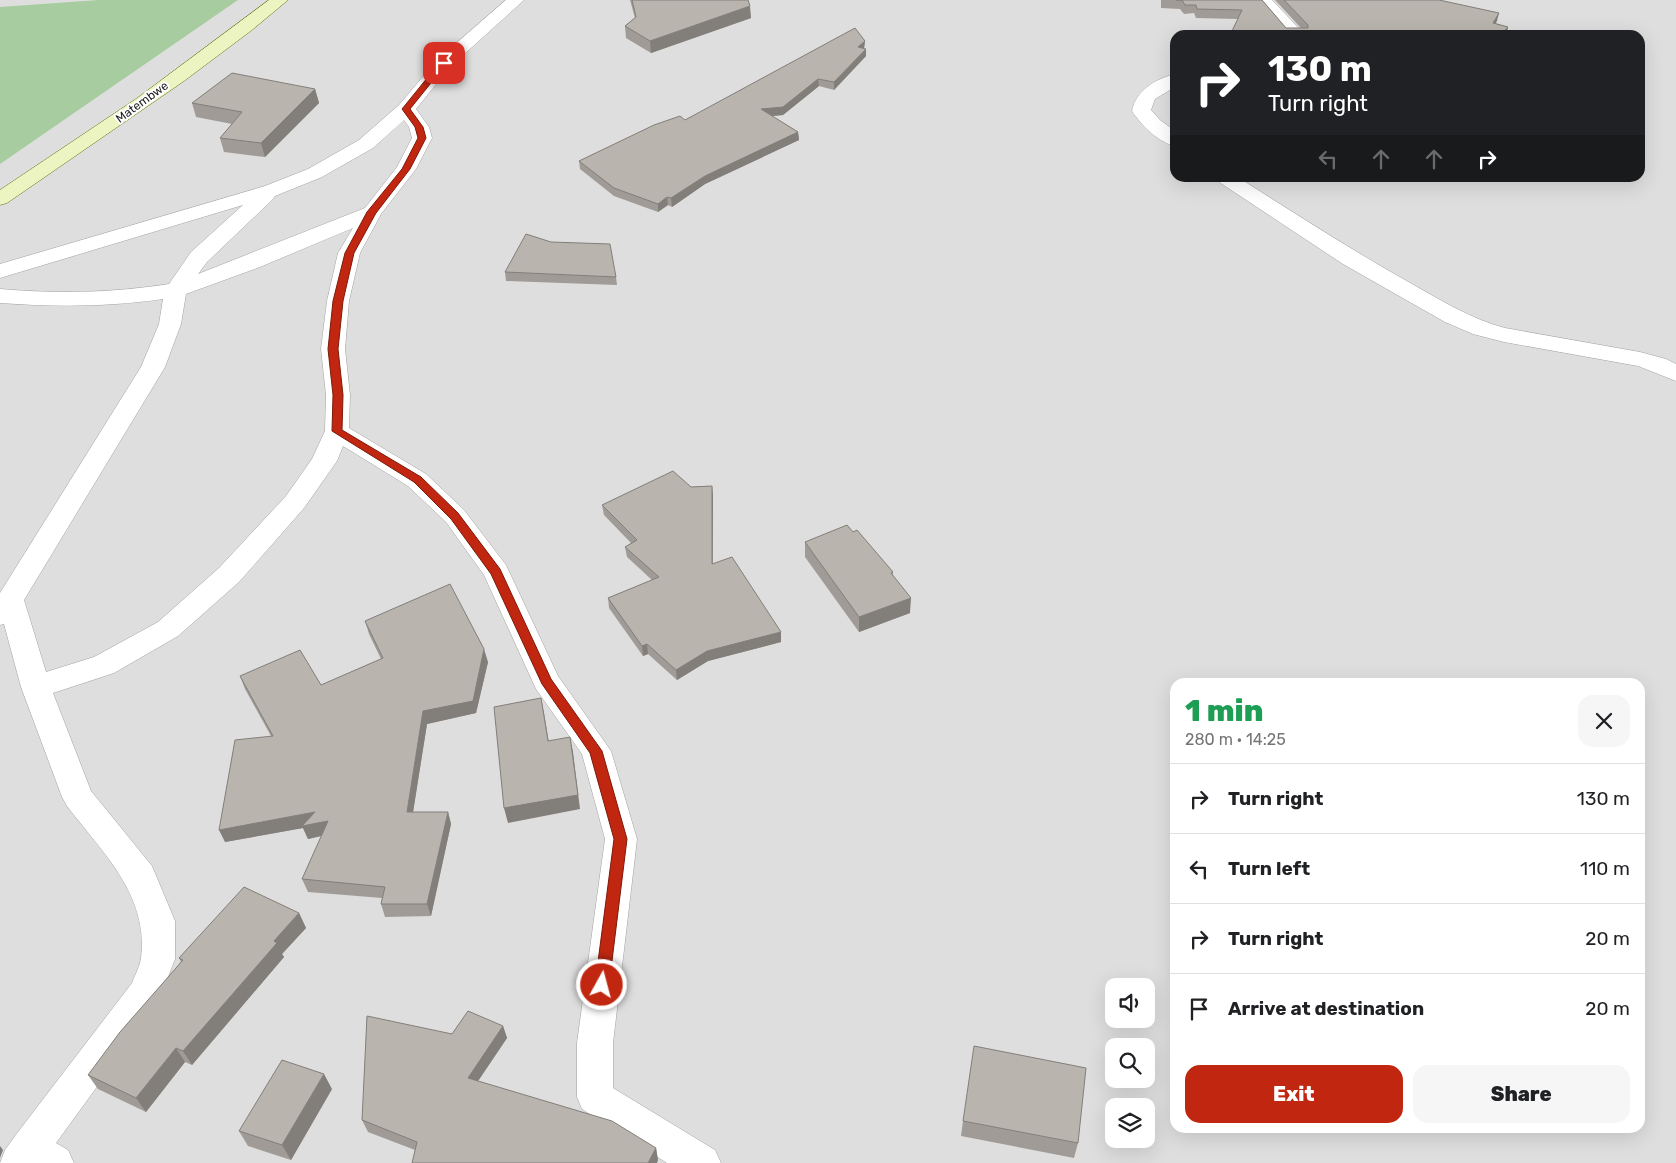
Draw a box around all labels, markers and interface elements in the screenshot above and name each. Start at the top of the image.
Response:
pin [423,42,465,84]
text: 130 m [1268,48,1372,90]
icon: arrive [430,49,458,77]
icon: right [1185,50,1250,115]
street label: Matembwe [113,78,171,126]
text: Turn right [1268,90,1368,117]
icon: left [1314,145,1342,173]
icon: ahead [1367,145,1395,173]
icon: ahead [1420,145,1448,173]
icon: right [1473,145,1501,173]
text: 1 min [1185,693,1263,729]
button: close [1578,695,1630,747]
text: 280 m · 14:25 [1185,730,1286,749]
icon: right [1185,785,1213,813]
text: Turn right [1228,787,1323,810]
text: 130 m [1577,787,1630,810]
icon: left [1185,855,1213,883]
text: Turn left [1228,857,1310,880]
text: 110 m [1580,857,1630,880]
icon: right [1185,925,1213,953]
text: Turn right [1228,927,1323,950]
text: 20 m [1585,927,1630,950]
position arrow [575,958,627,1010]
map controls [1105,978,1155,1148]
button: sound [1105,978,1155,1028]
icon: arrive [1185,995,1213,1023]
text: Arrive at destination [1228,997,1424,1020]
text: 20 m [1585,997,1630,1020]
button: search [1105,1038,1155,1088]
button: Exit [1185,1065,1403,1123]
button: Share [1413,1065,1630,1123]
button: layers [1105,1098,1155,1148]

